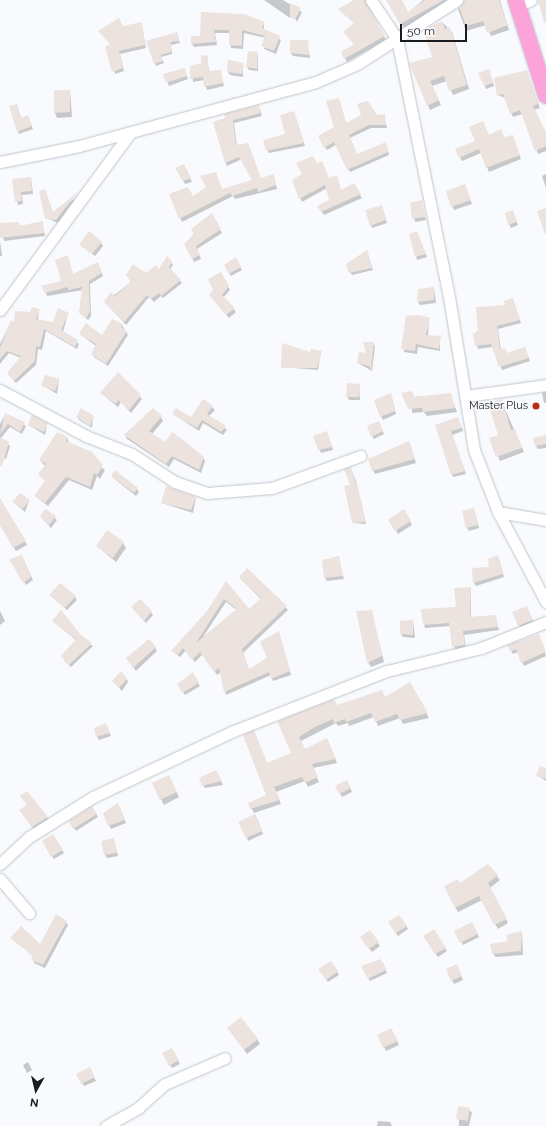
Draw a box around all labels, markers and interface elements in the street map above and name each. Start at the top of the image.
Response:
scale bar [402,16,469,42]
text: 50 m [407,24,435,38]
place label: Master Plus [469,399,528,413]
marker: Master Plus [531,401,541,411]
north arrow [16,1070,56,1110]
text: N [29,1095,39,1109]

